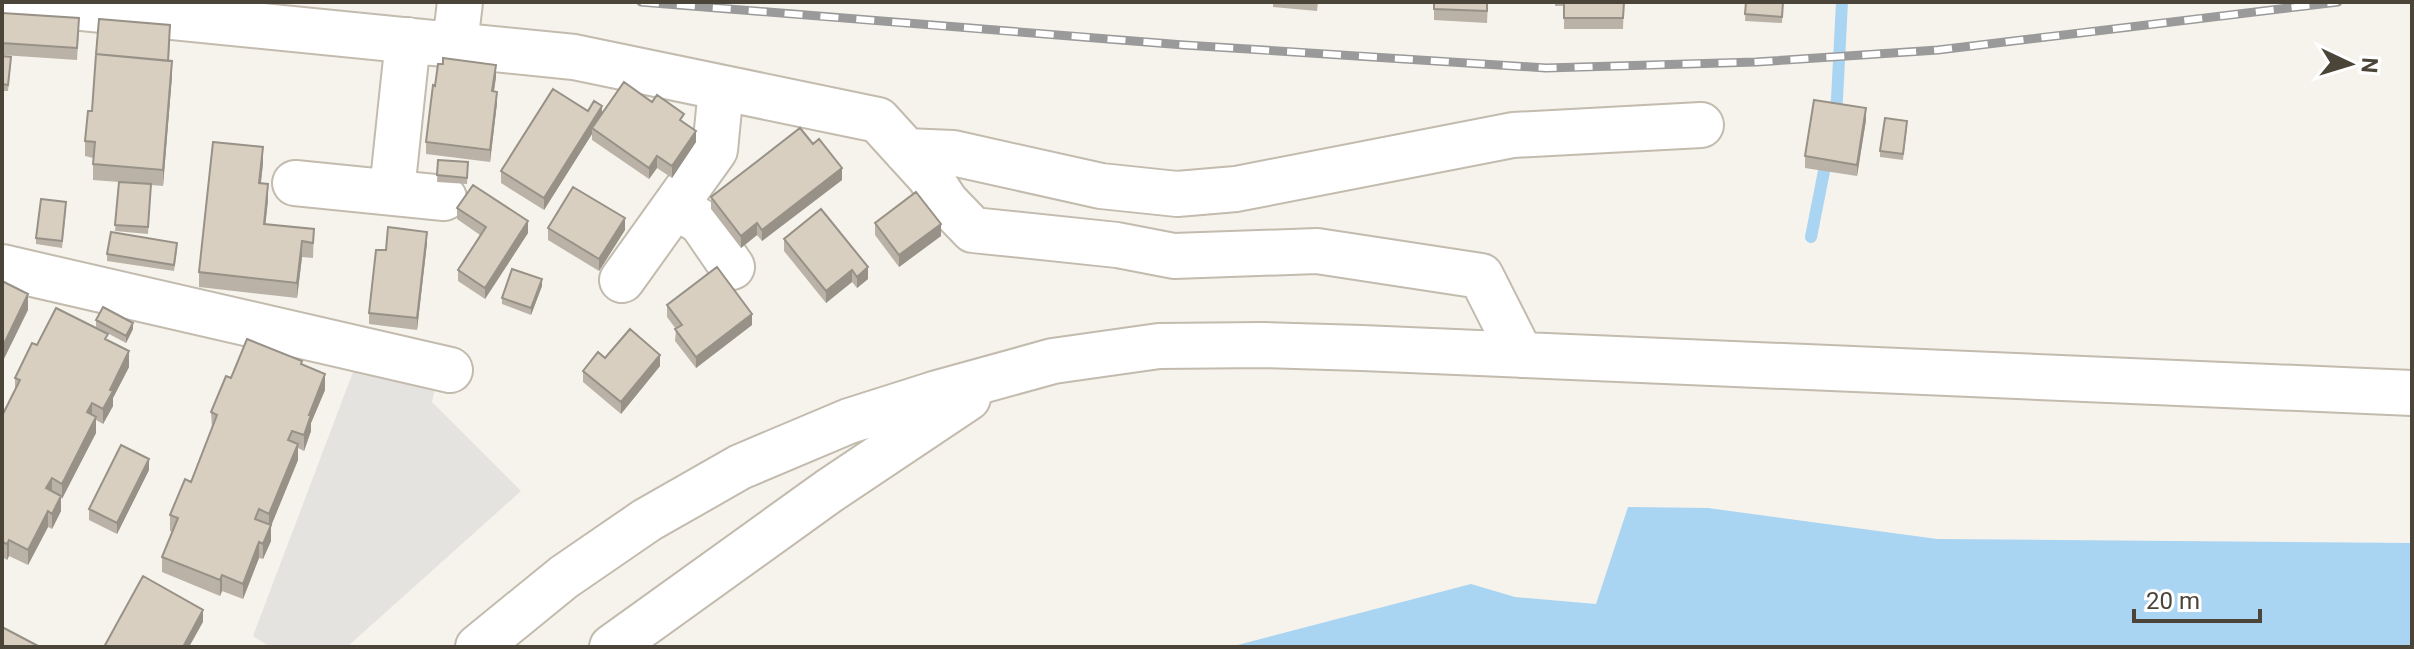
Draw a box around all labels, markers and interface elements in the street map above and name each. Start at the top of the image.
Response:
north arrow [2310,24,2390,104]
text: N [2356,57,2382,74]
scale bar [2134,573,2260,623]
text: 20 m [2146,587,2200,615]

